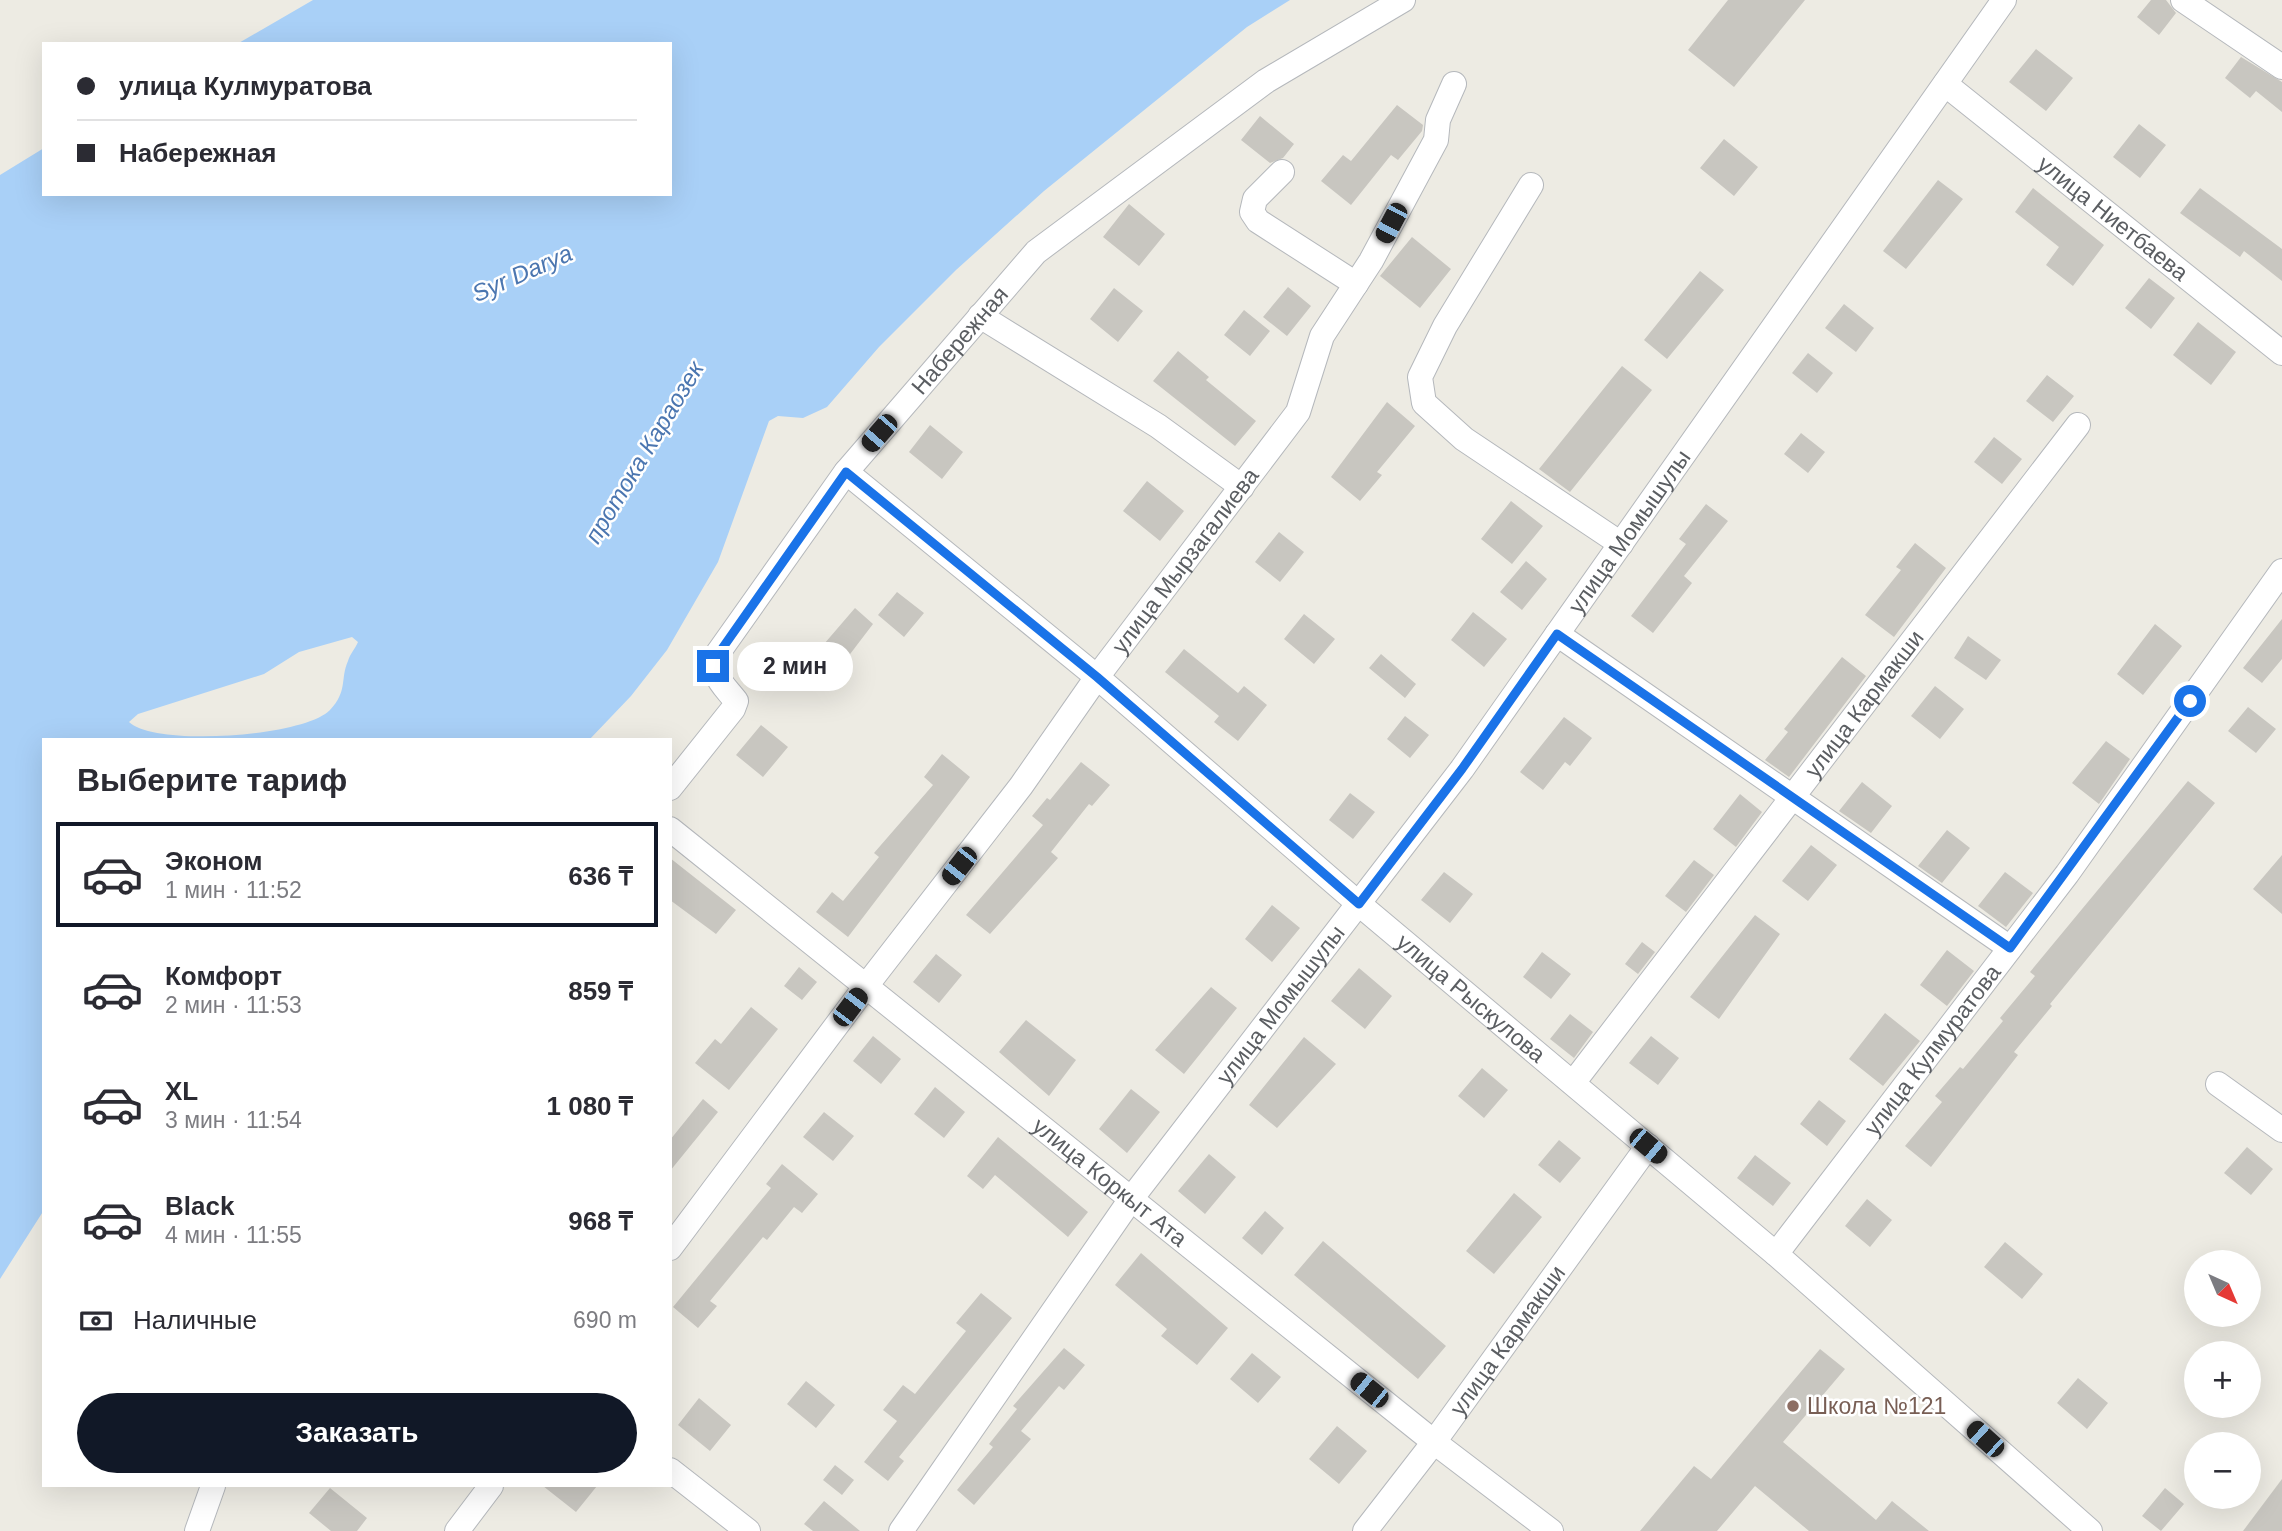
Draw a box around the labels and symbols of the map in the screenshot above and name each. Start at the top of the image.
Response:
street label: улица Ниетбаева [2033,150,2193,286]
car [1372,200,1411,246]
water label: Syr Darya [468,239,576,307]
street label: Набережная [906,281,1013,400]
water label: протока Караозек [579,355,710,548]
car [858,410,901,456]
street label: улица Момышулы [1563,445,1696,618]
street label: улица Мырзагалиева [1107,463,1264,659]
street label: улица Кармакши [1799,625,1929,783]
callout: 2 мин [738,642,853,690]
route end [697,650,729,682]
route start [2174,685,2206,717]
car [938,843,981,889]
street label: улица Момышулы [1211,920,1350,1089]
street label: улица Рыскулова [1392,928,1551,1068]
street label: улица Кулмуратова [1859,959,2006,1140]
car [829,984,872,1030]
street label: улица Коркыт Ата [1028,1112,1192,1252]
car [1626,1124,1671,1168]
north arrow [2184,1250,2261,1326]
street label: улица Кармакши [1445,1260,1570,1420]
car [1347,1369,1392,1411]
place label: Школа №121 [1807,1393,1946,1419]
marker: Школа №121 [1785,1398,1801,1414]
car [1963,1417,2008,1461]

